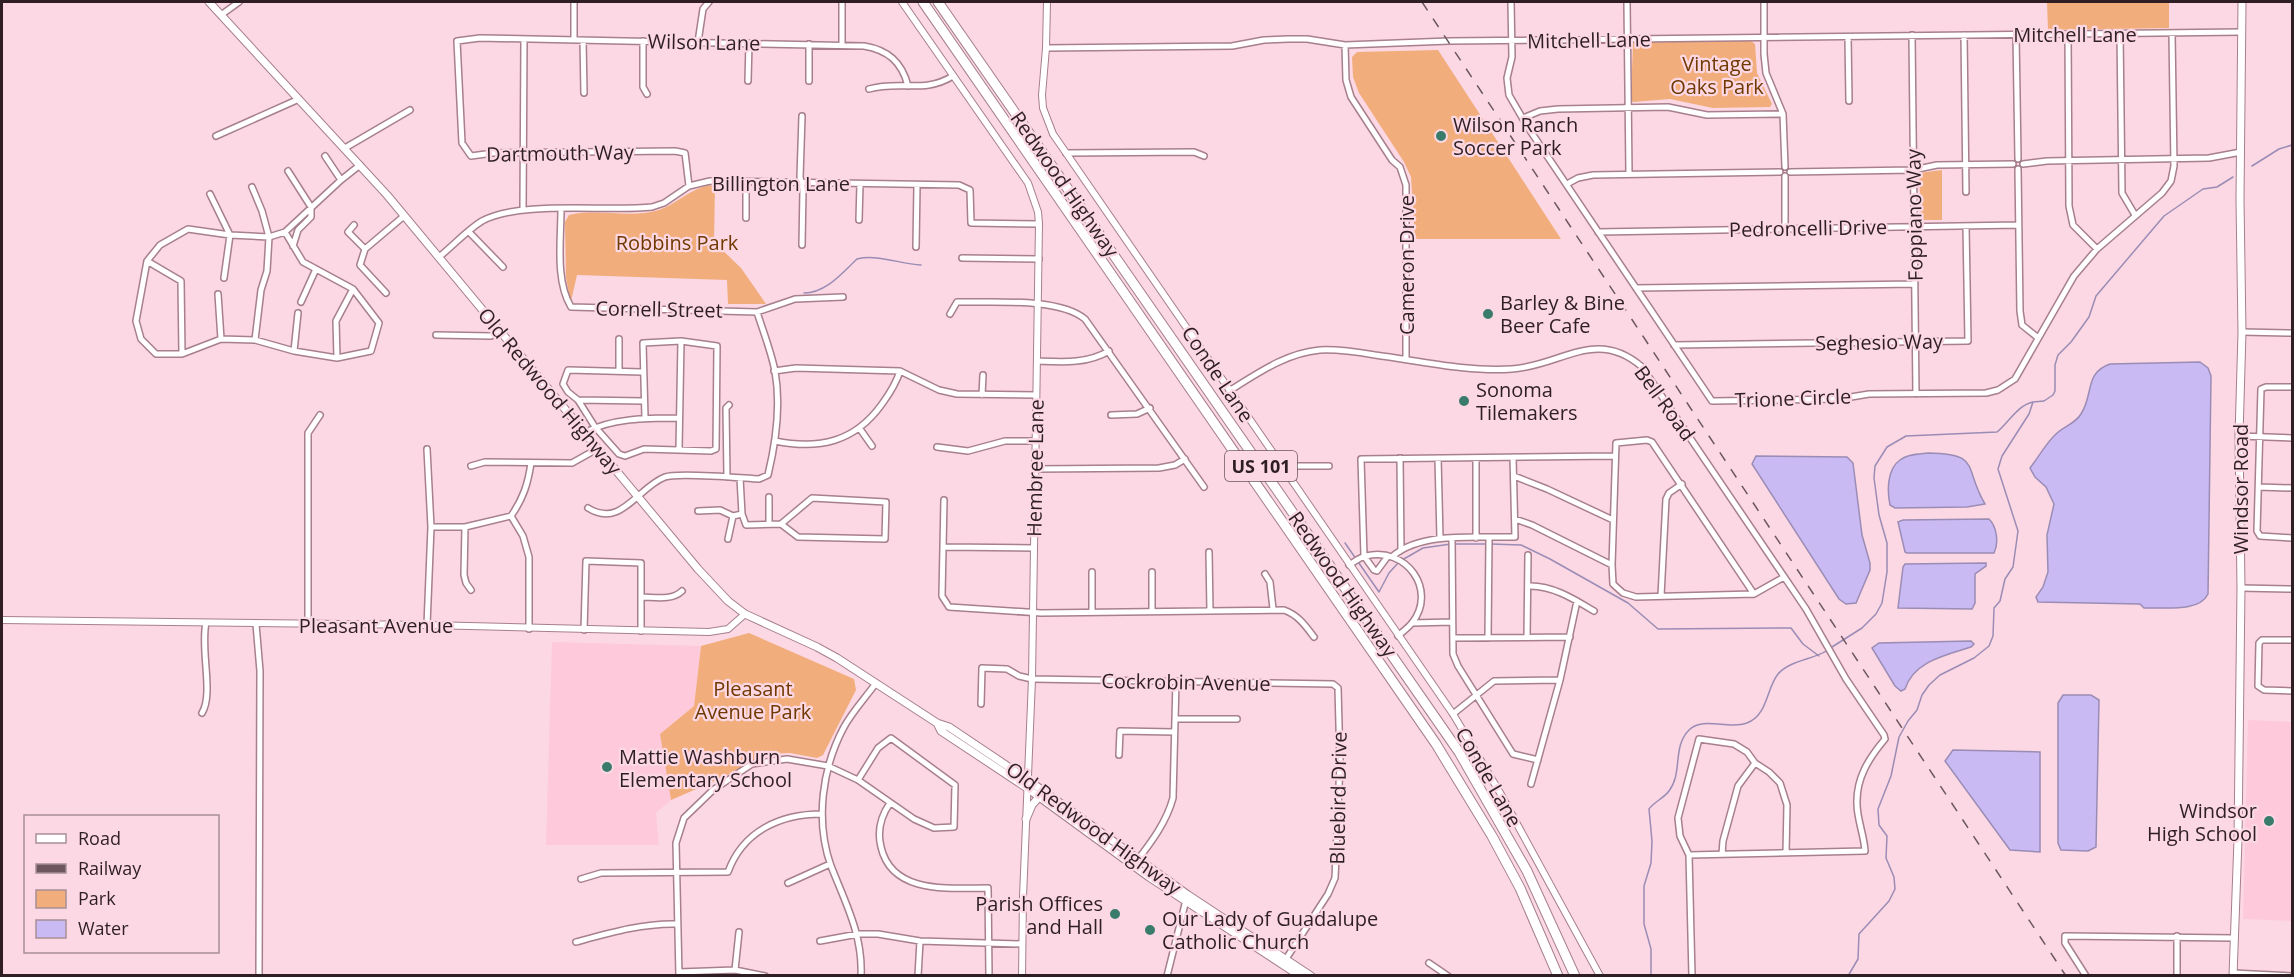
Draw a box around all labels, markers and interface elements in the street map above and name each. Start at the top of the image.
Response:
street label: Mitchell Lane [2013,21,2137,48]
street label: Mitchell Lane [1527,25,1651,55]
street label: Wilson Lane [647,28,761,56]
park label: Vintage Oaks Park [1670,50,1764,100]
street label: Redwood Highway [1005,106,1126,263]
place label: Wilson Ranch Soccer Park [1453,111,1578,161]
marker: Wilson Ranch Soccer Park [1434,129,1448,143]
street label: Dartmouth Way [486,138,635,168]
street label: Foppiano Way [1899,148,1929,281]
street label: Billington Lane [712,170,850,197]
street label: Cameron Drive [1393,195,1420,335]
street label: Pedroncelli Drive [1729,213,1887,243]
park label: Robbins Park [616,229,739,256]
place label: Barley & Bine Beer Cafe [1500,289,1625,339]
street label: Cornell Street [595,294,723,324]
street label: Old Redwood Highway [472,302,629,481]
marker: Barley & Bine Beer Cafe [1481,307,1495,321]
street label: Conde Lane [1176,321,1260,427]
street label: Seghesio Way [1815,327,1944,357]
street label: Bell Road [1628,360,1702,446]
place label: Sonoma Tilemakers [1476,376,1577,426]
street label: Trione Circle [1734,382,1852,414]
marker: Sonoma Tilemakers [1457,394,1471,408]
street label: Hembree Lane [1020,399,1050,537]
street label: Windsor Road [2227,424,2254,554]
road number: US 101 [1225,451,1297,481]
street label: Redwood Highway [1283,506,1404,663]
street label: Pleasant Avenue [299,612,453,639]
street label: Cockrobin Avenue [1101,667,1271,697]
park label: Pleasant Avenue Park [695,675,812,725]
street label: Conde Lane [1450,722,1528,832]
street label: Bluebird Drive [1323,731,1353,865]
place label: Mattie Washburn Elementary School [619,743,792,793]
street label: Old Redwood Highway [1001,755,1188,901]
marker: Mattie Washburn Elementary School [600,760,614,774]
place label: Windsor High School [2147,797,2257,847]
marker: Windsor High School [2262,814,2276,828]
legend [24,815,219,953]
text: Road [78,826,121,850]
text: Railway [78,856,142,880]
text: Park [78,886,116,910]
place label: Parish Offices and Hall [975,890,1103,940]
place label: Our Lady of Guadalupe Catholic Church [1162,905,1378,955]
marker: Parish Offices and Hall [1108,907,1122,921]
text: Water [78,916,129,940]
marker: Our Lady of Guadalupe Catholic Church [1143,923,1157,937]

